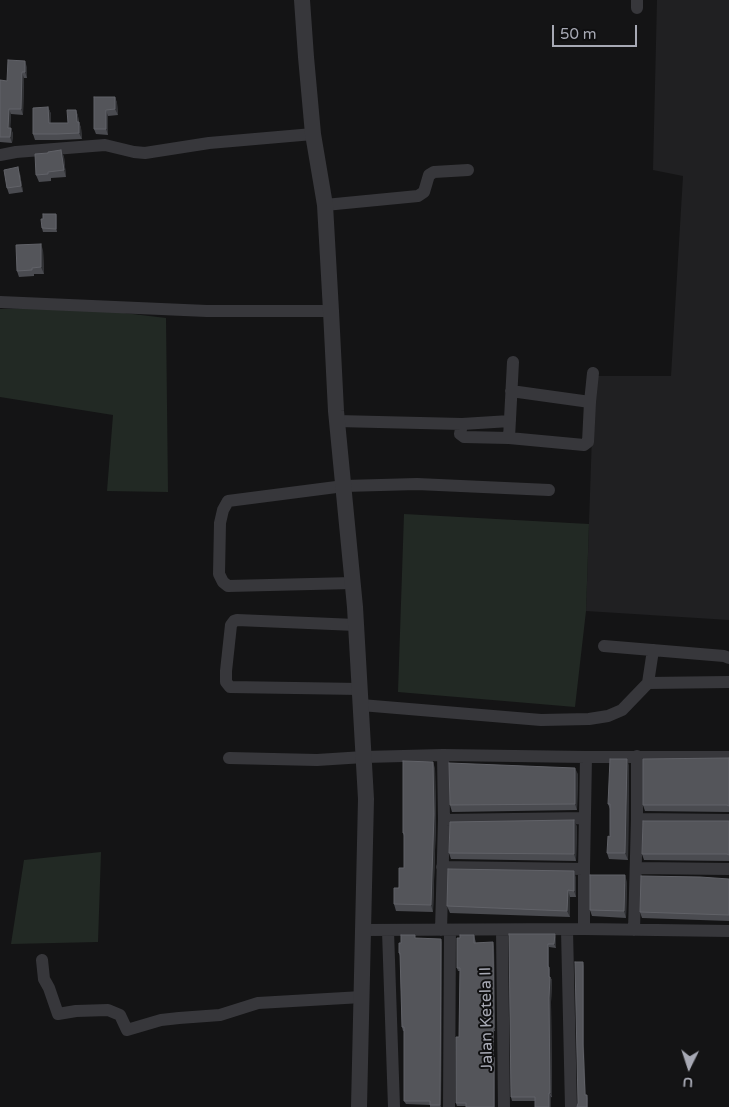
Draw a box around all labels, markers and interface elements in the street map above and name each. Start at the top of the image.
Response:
scale bar [554,15,639,47]
text: 50 m [560,25,597,43]
street label: Jalan Ketela II [476,967,498,1071]
north arrow [664,1042,714,1092]
text: U [682,1074,694,1091]

